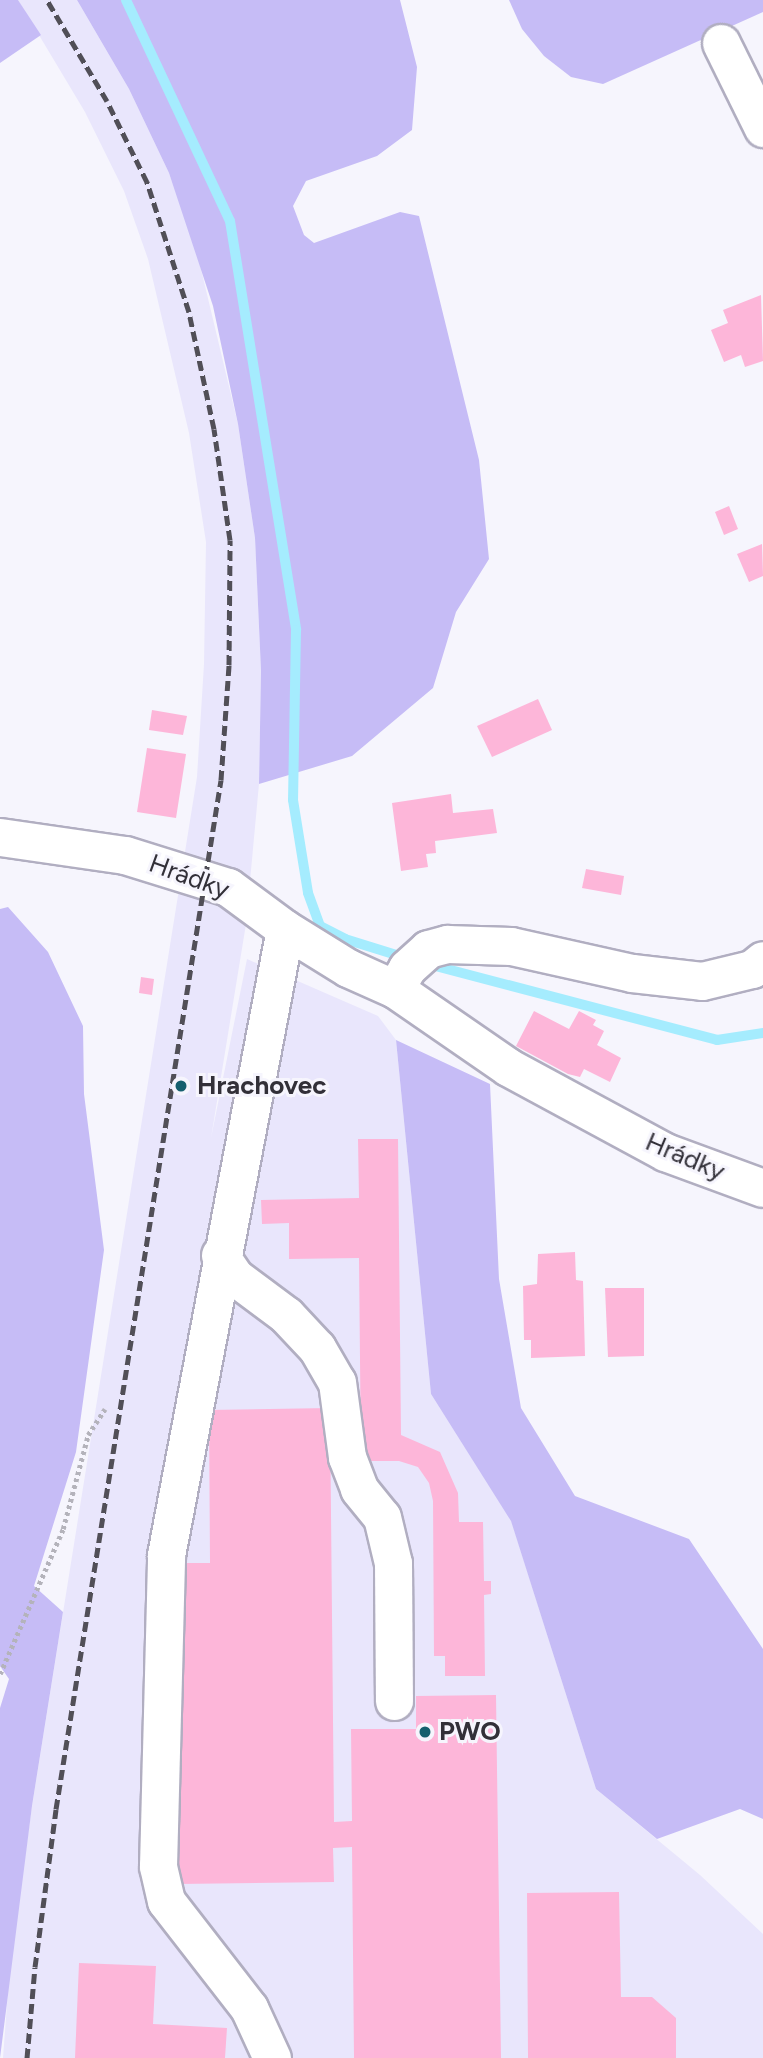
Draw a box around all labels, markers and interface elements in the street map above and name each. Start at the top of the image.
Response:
street label: Hrádky [145,848,233,906]
place label: Hrachovec [197,1070,326,1102]
marker: Hrachovec [171,1076,191,1096]
street label: Hrádky [641,1126,729,1188]
place label: PWO [439,1716,501,1748]
marker: PWO [417,1724,433,1740]

